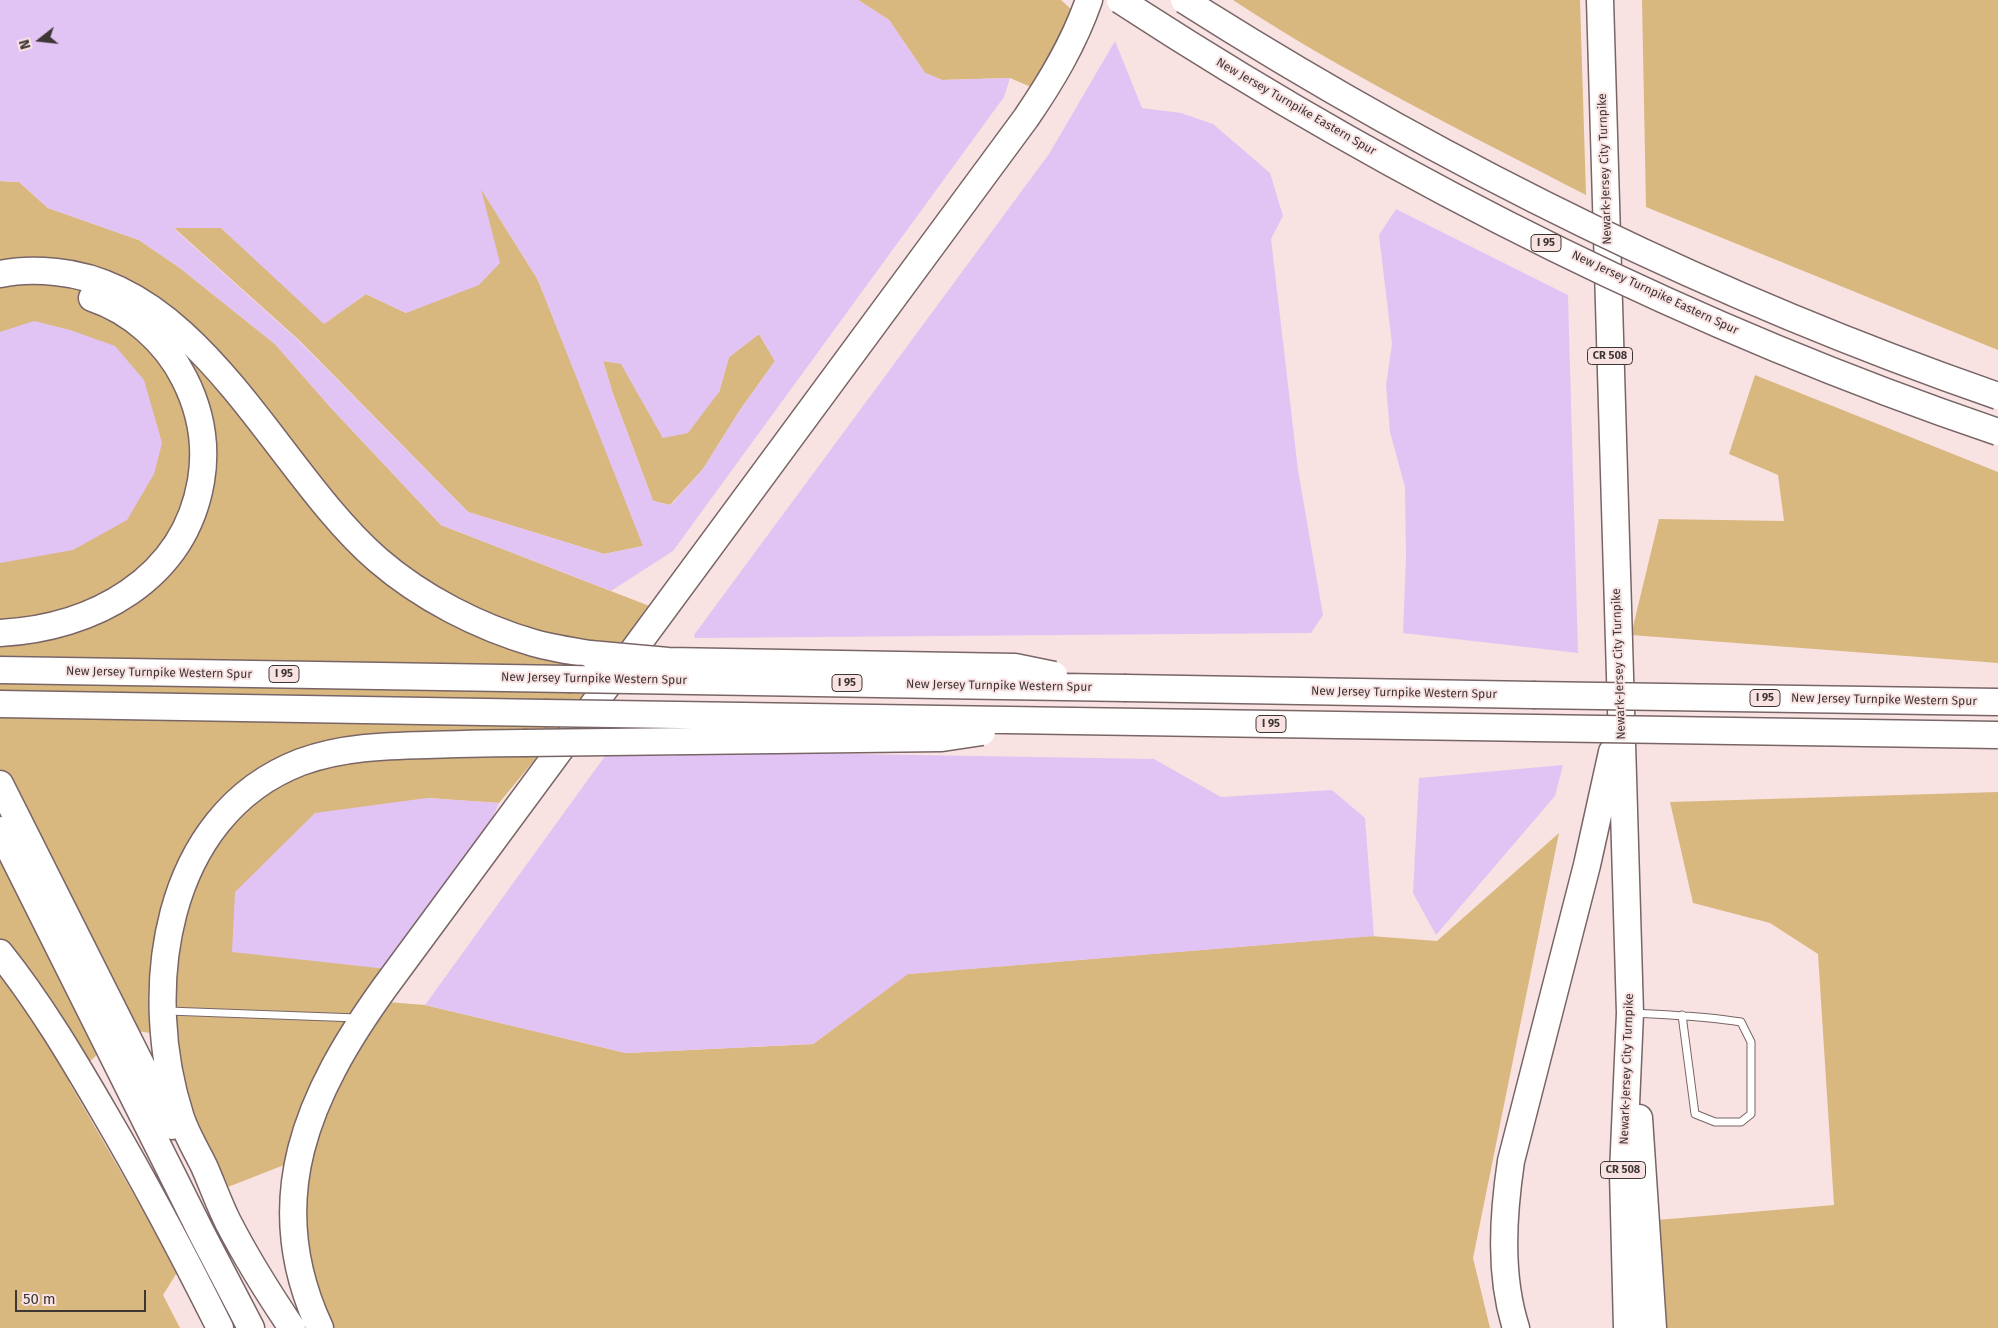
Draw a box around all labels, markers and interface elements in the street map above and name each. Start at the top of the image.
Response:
north arrow [15,15,65,65]
text: N [16,37,35,51]
street label: New Jersey Turnpike Eastern Spur [1214,55,1378,159]
street label: Newark-Jersey City Turnpike [1595,93,1615,245]
road number: I 95 [1531,234,1561,252]
street label: New Jersey Turnpike Eastern Spur [1569,248,1741,338]
road number: CR 508 [1588,348,1632,364]
street label: Newark-Jersey City Turnpike [1609,588,1629,740]
street label: New Jersey Turnpike Western Spur [66,664,252,682]
road number: I 95 [269,666,299,682]
street label: New Jersey Turnpike Western Spur [501,670,687,688]
road number: I 95 [832,674,862,691]
street label: New Jersey Turnpike Western Spur [906,677,1092,695]
street label: New Jersey Turnpike Western Spur [1311,684,1497,702]
road number: I 95 [1750,690,1780,706]
street label: New Jersey Turnpike Western Spur [1791,691,1977,709]
road number: I 95 [1256,716,1286,732]
street label: Newark-Jersey City Turnpike [1617,993,1637,1145]
road number: CR 508 [1600,1162,1646,1178]
scale bar [18,1280,149,1312]
text: 50 m [23,1290,56,1308]

